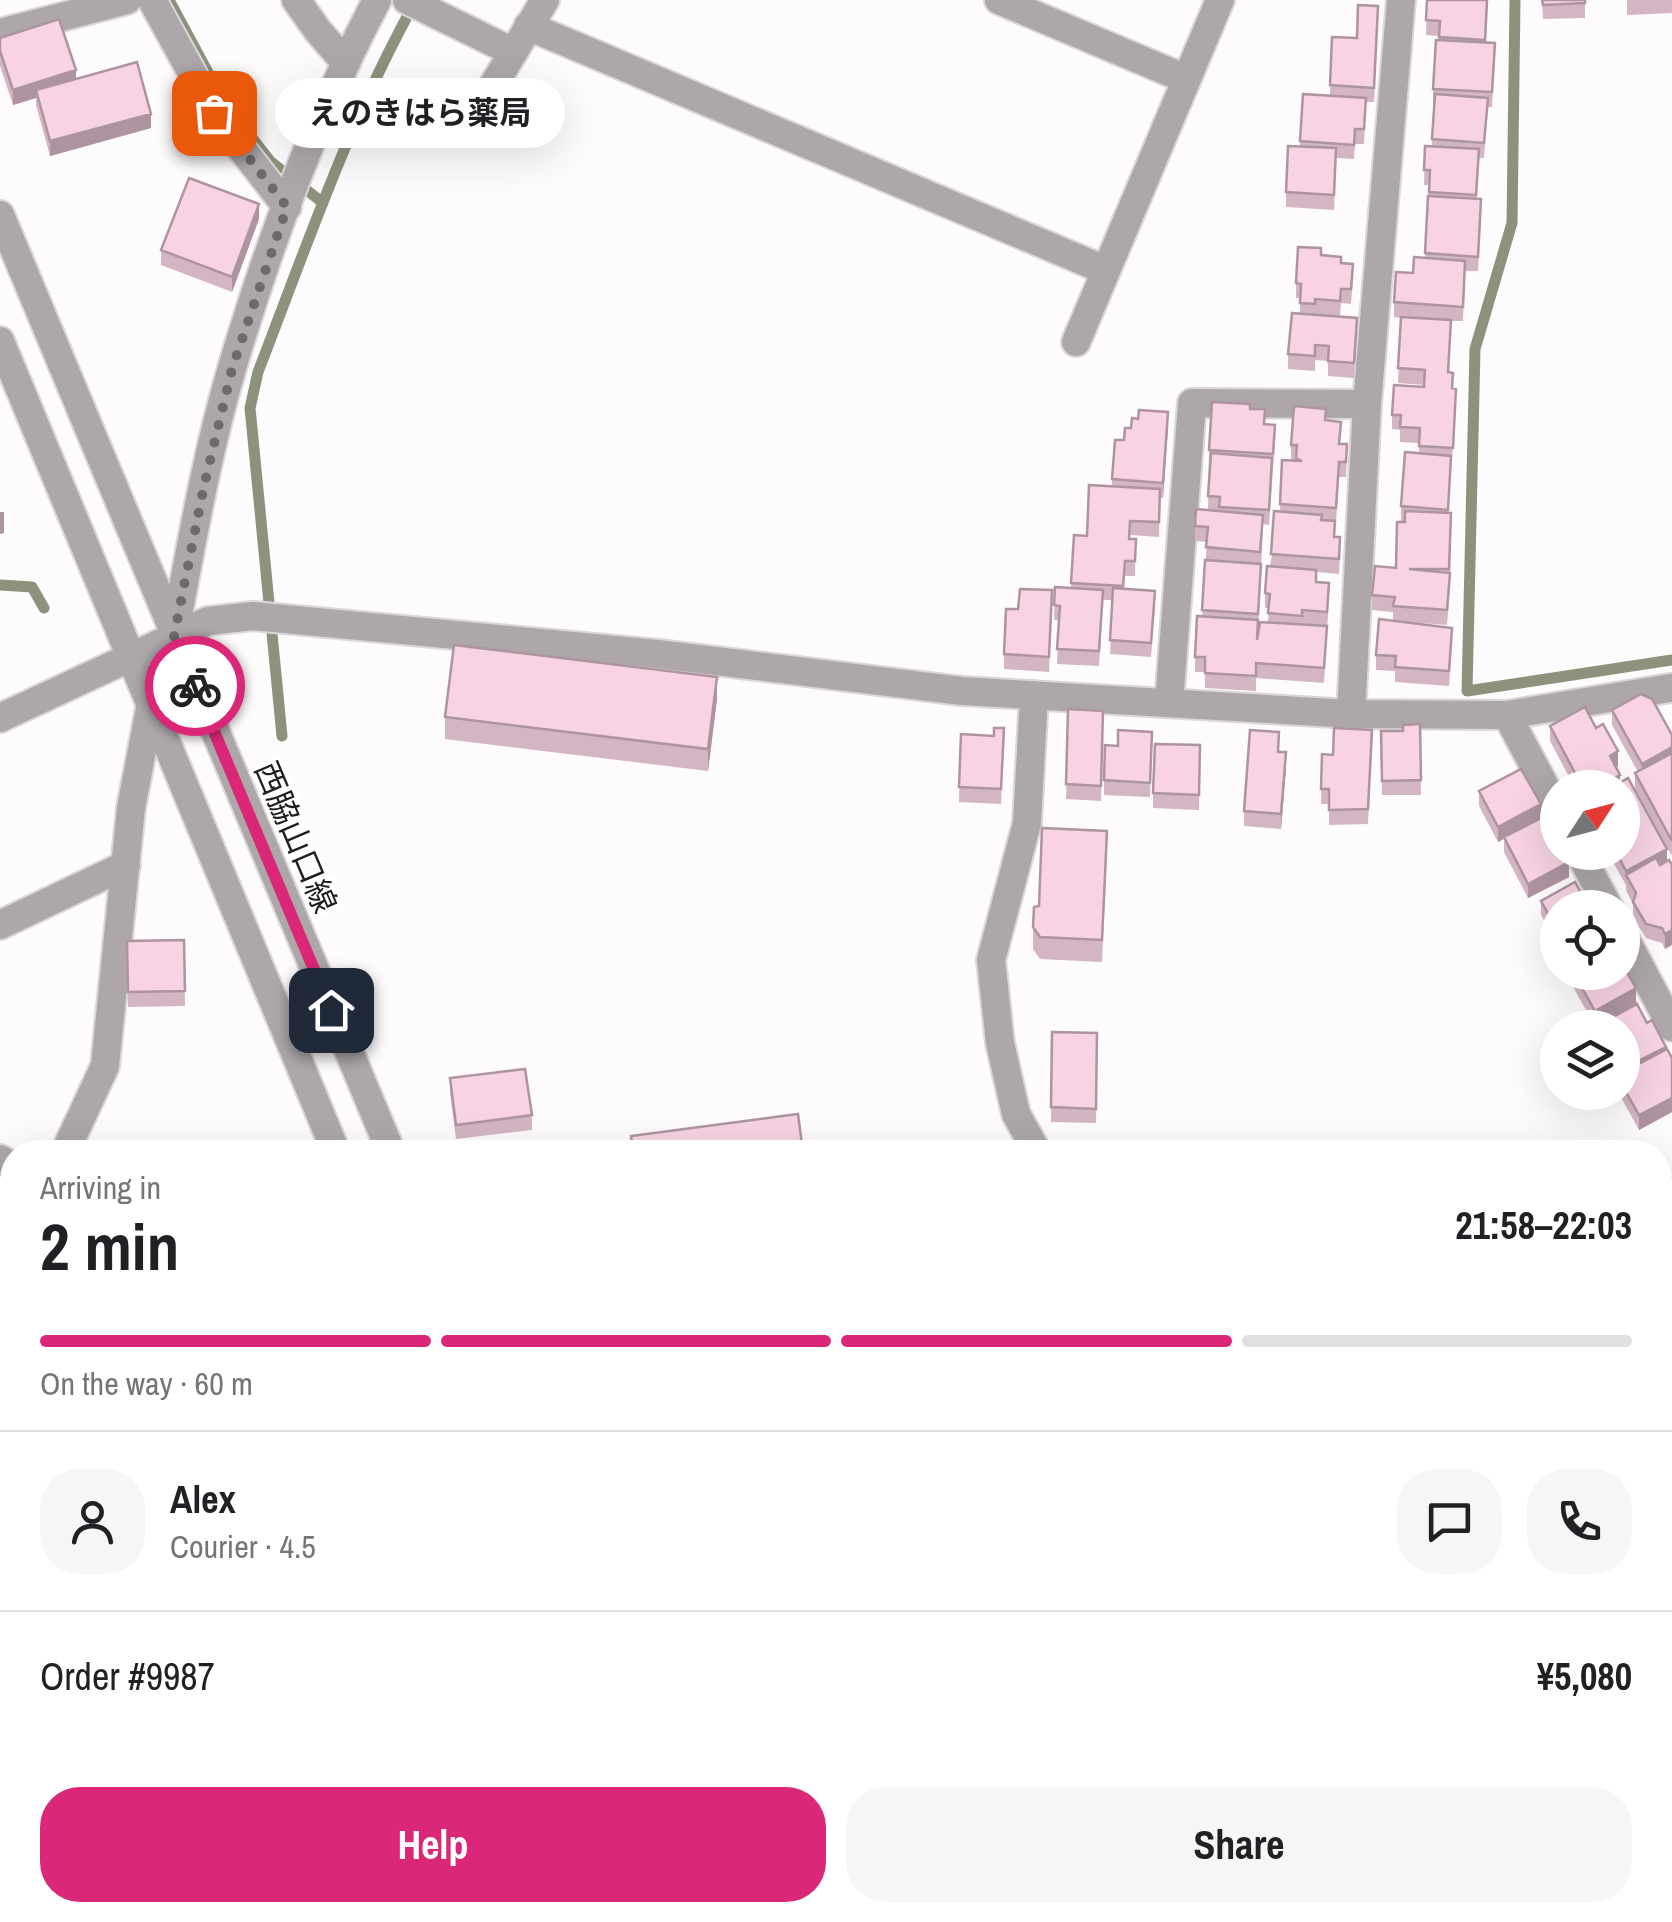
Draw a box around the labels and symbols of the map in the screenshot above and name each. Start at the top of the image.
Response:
pin [172,71,257,156]
callout: えのきはら薬局 [274,78,564,148]
courier [145,636,245,736]
street label: 西脇山口線 [245,755,347,919]
north arrow [1540,770,1640,870]
pin [289,968,374,1053]

